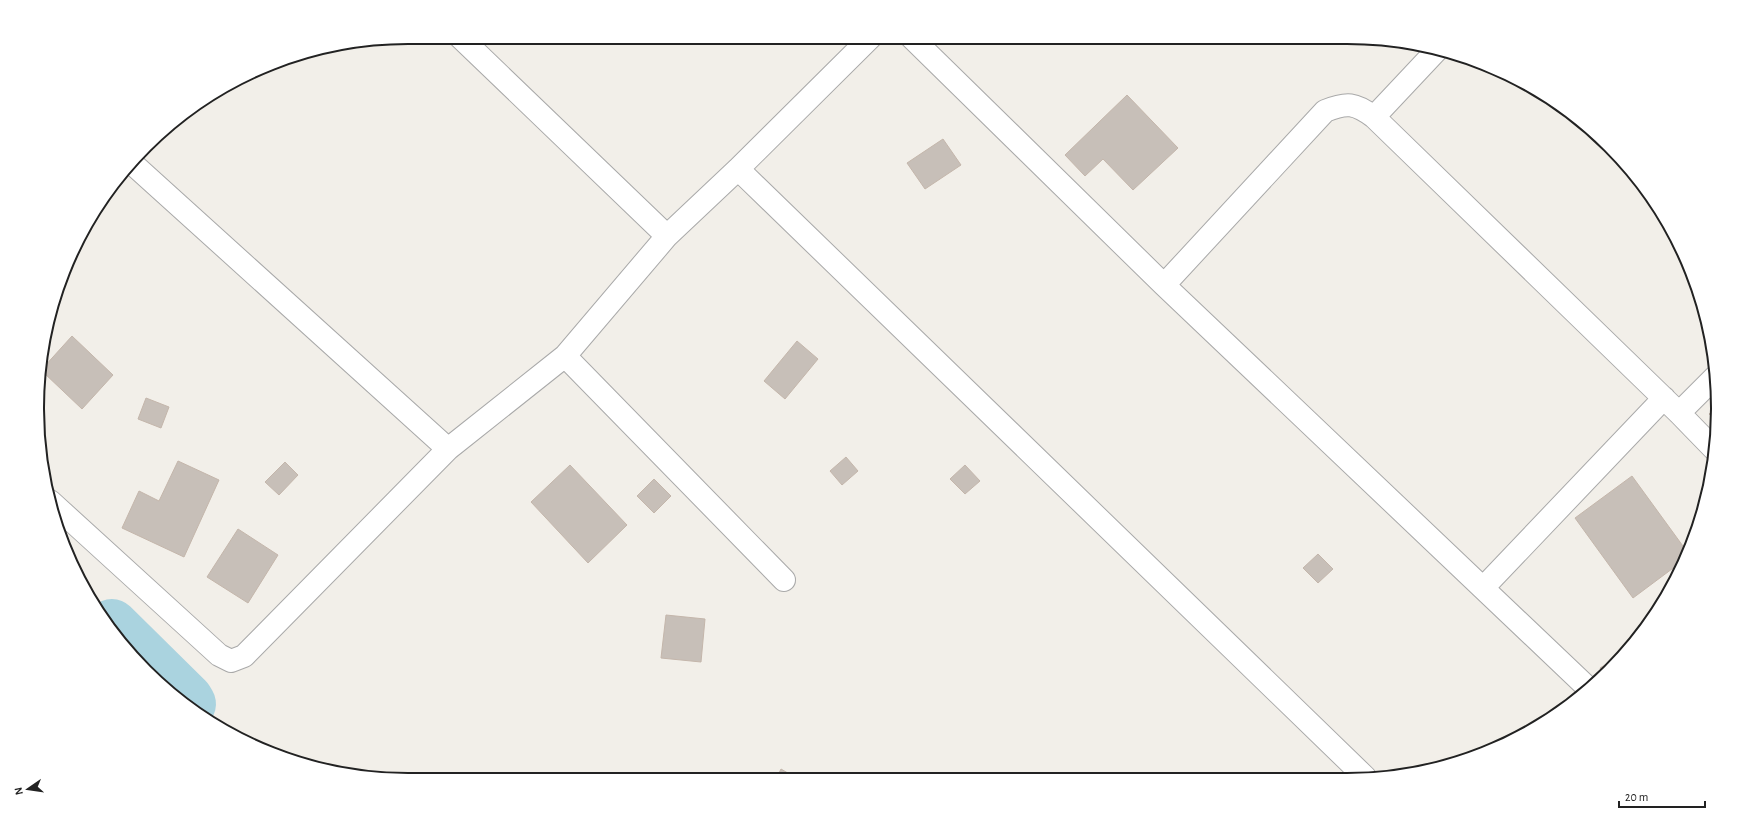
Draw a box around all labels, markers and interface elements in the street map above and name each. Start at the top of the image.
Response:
north arrow [8,769,48,809]
scale bar [1619,783,1705,809]
text: N [13,786,25,796]
text: 20 m [1625,791,1648,803]

